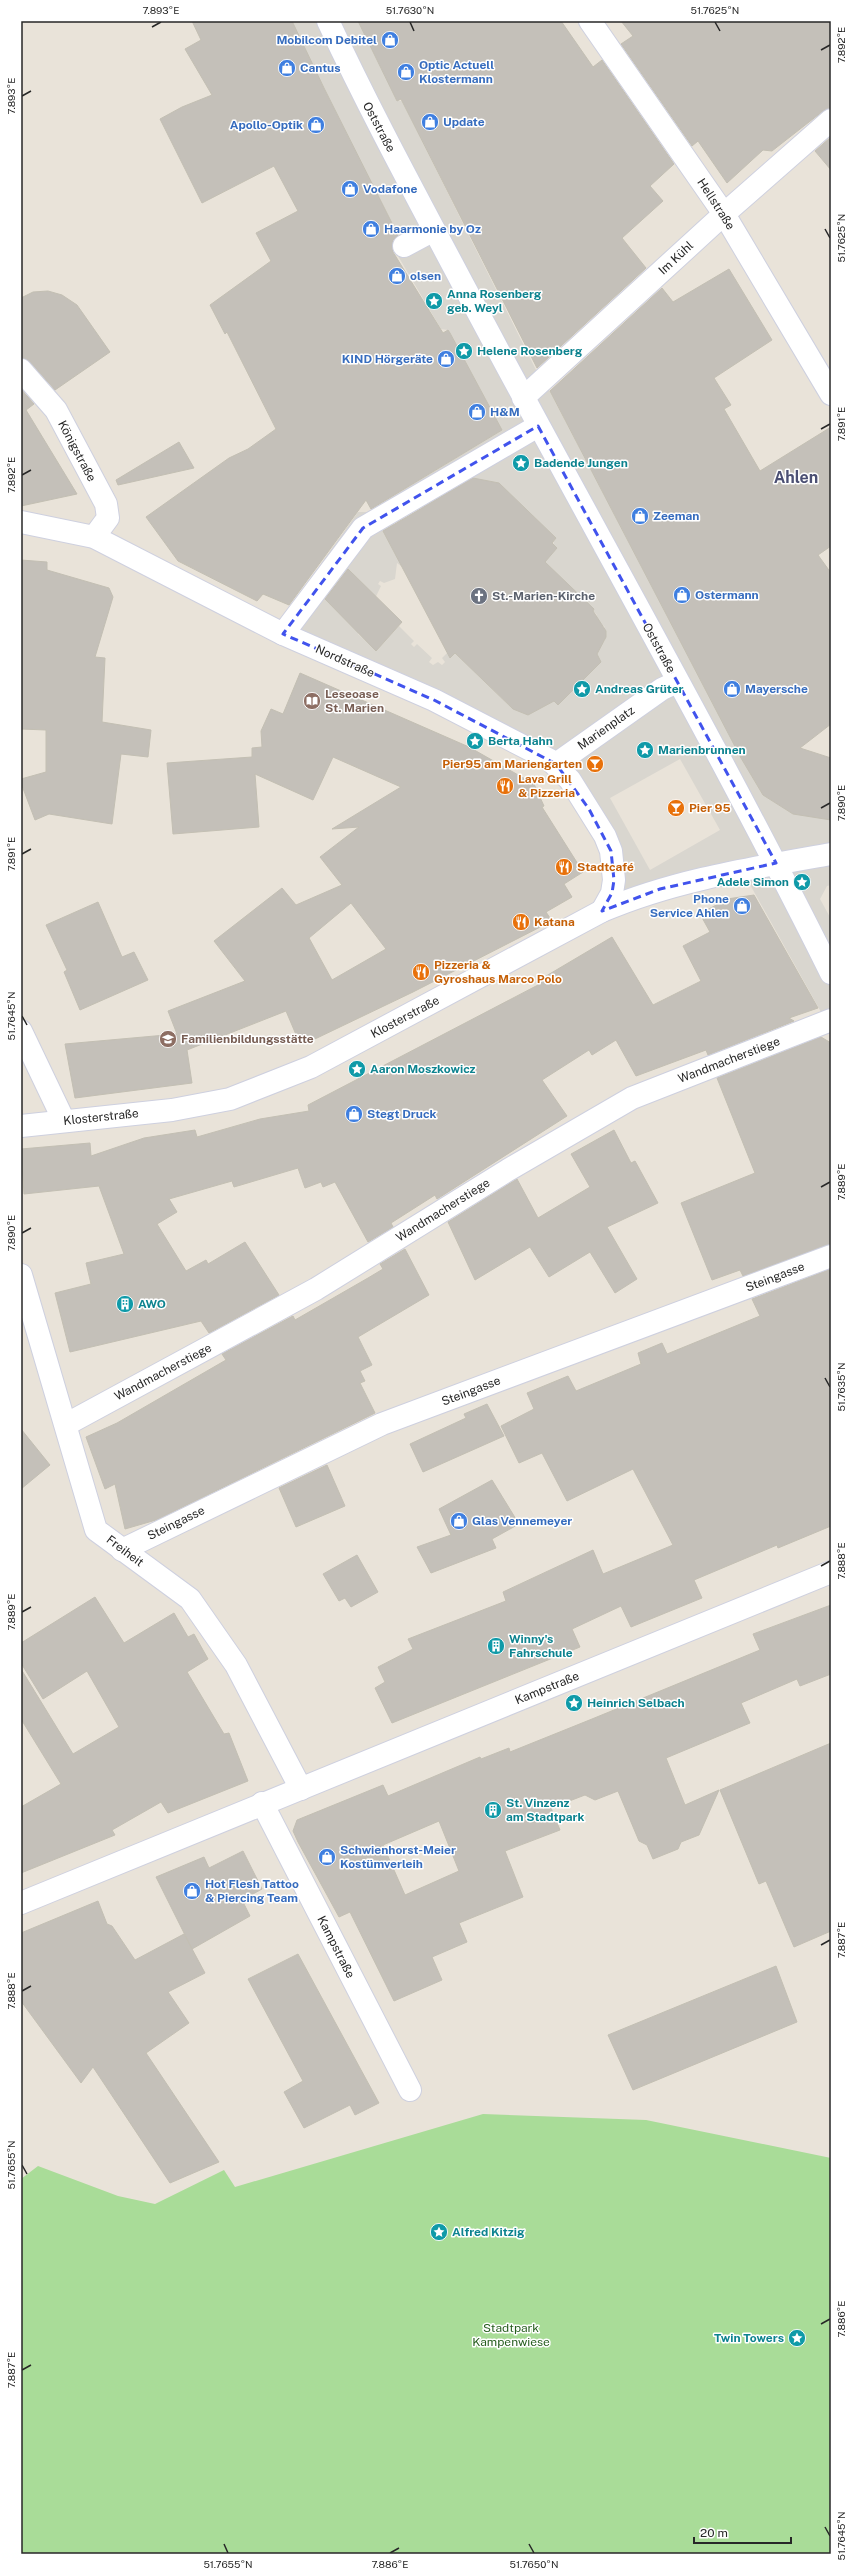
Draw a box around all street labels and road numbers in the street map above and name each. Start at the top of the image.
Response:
street label: Oststraße [360,99,398,155]
street label: Hellstraße [694,176,738,232]
street label: Im Kühl [656,238,696,277]
street label: Königstraße [55,418,99,484]
street label: Oststraße [640,621,679,676]
street label: Nordstraße [313,642,377,680]
street label: Marienplatz [575,703,637,753]
street label: Klosterstraße [368,993,442,1041]
street label: Wandmacherstiege [676,1034,782,1086]
street label: Klosterstraße [63,1106,140,1128]
street label: Wandmacherstiege [394,1175,493,1245]
street label: Steingasse [744,1259,807,1295]
street label: Wandmacherstiege [112,1340,214,1404]
street label: Steingasse [440,1373,503,1409]
street label: Steingasse [145,1503,207,1543]
street label: Freiheit [104,1532,147,1570]
street label: Kampstraße [513,1669,581,1707]
street label: Kampstraße [314,1914,358,1981]

